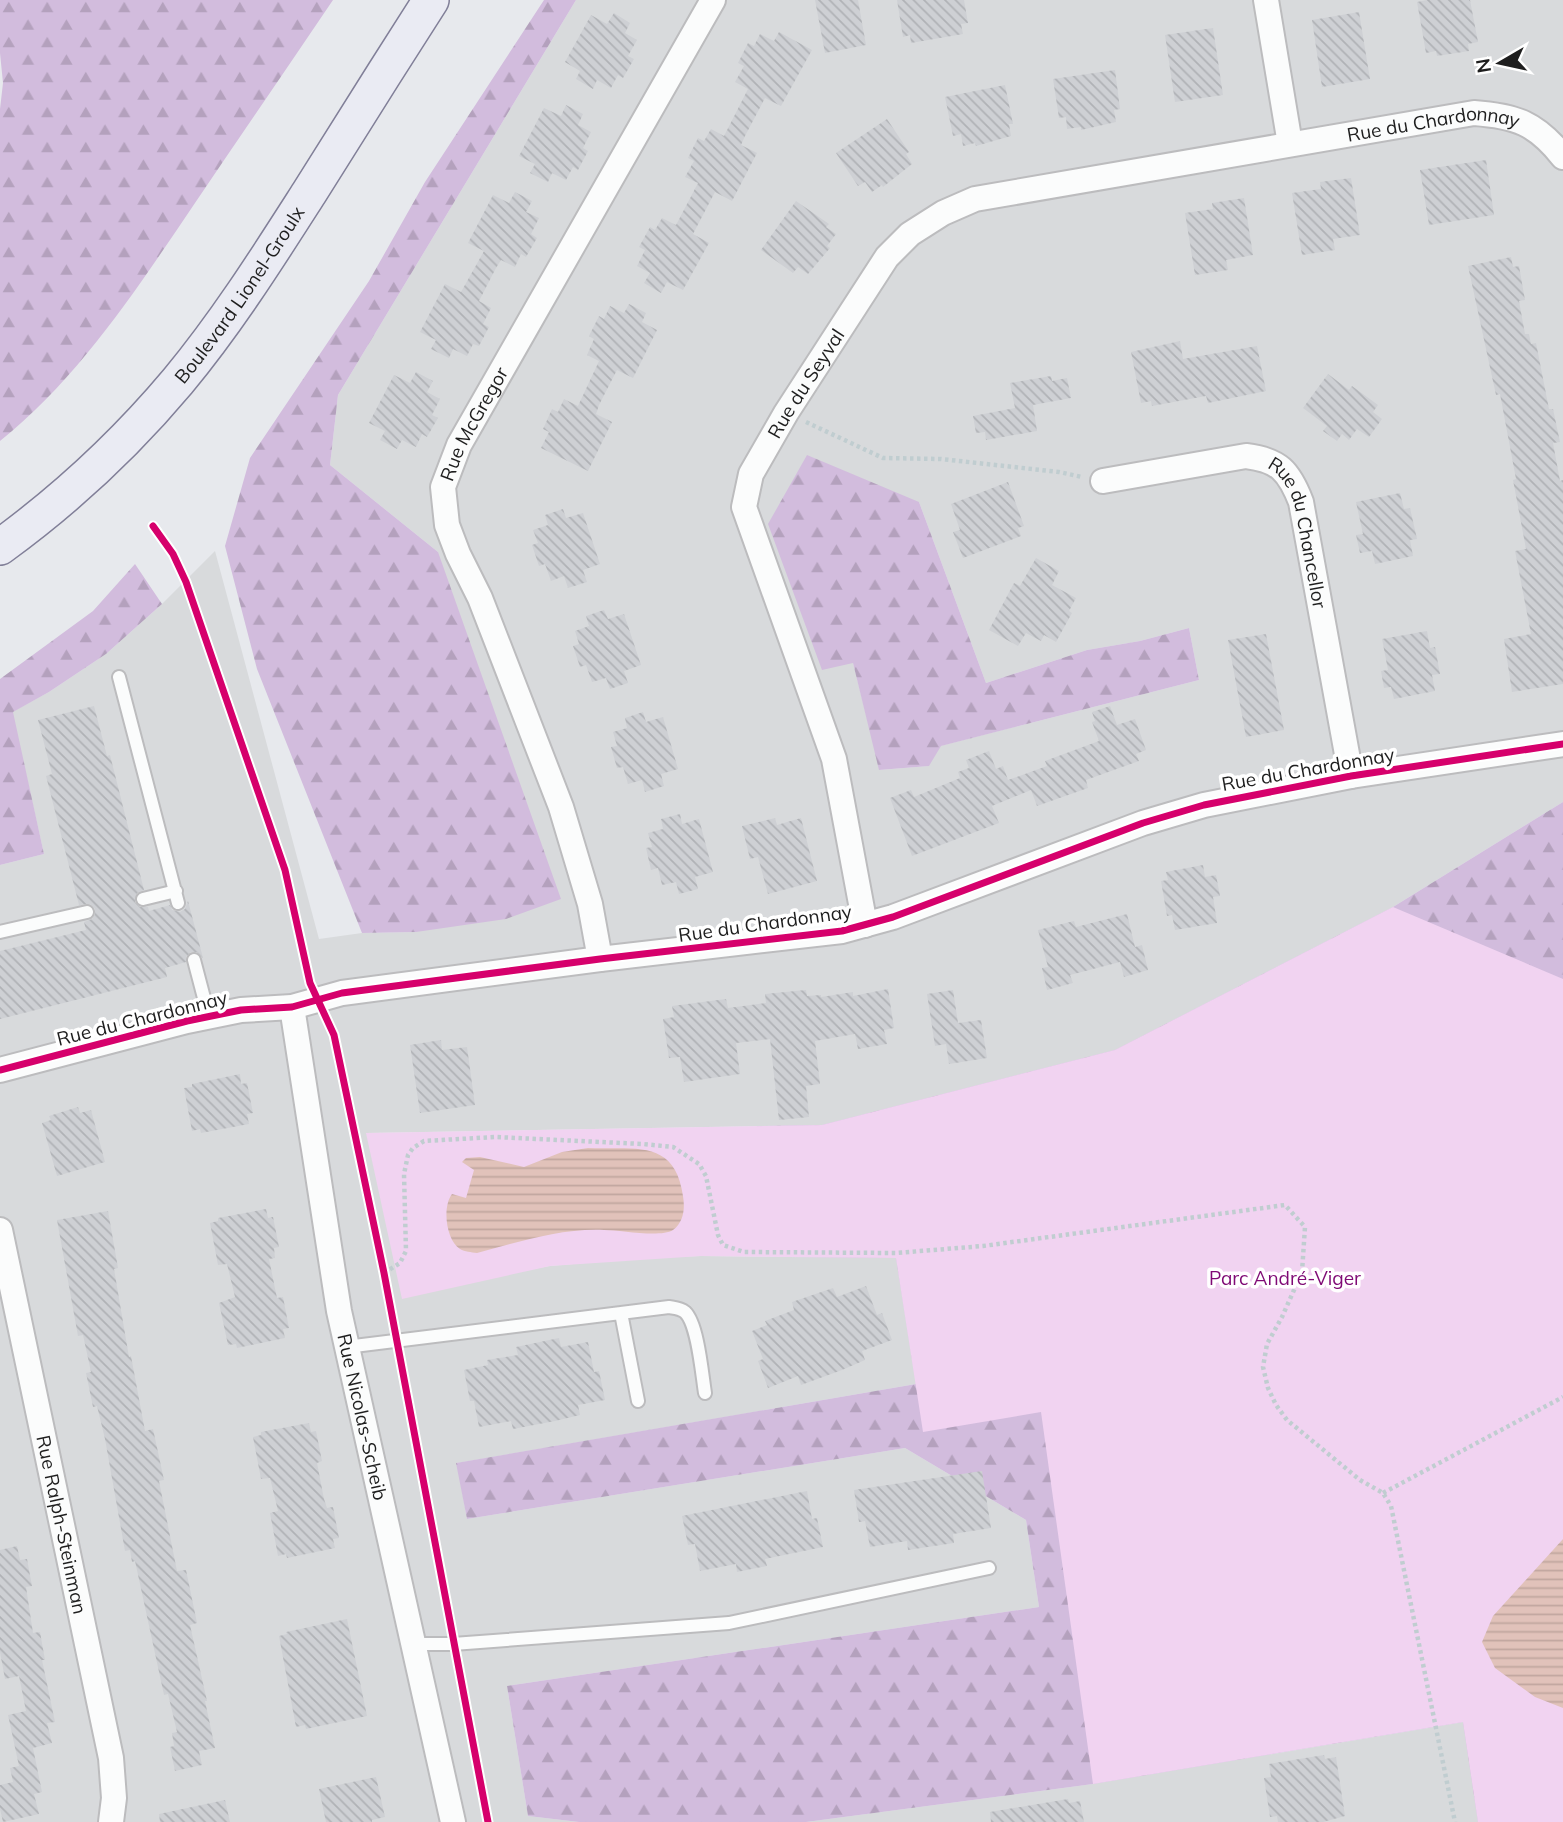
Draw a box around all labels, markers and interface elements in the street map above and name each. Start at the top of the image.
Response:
north arrow [1465,28,1535,98]
text: N [1470,57,1496,75]
street label: Rue du Chardonnay [1345,101,1523,147]
street label: Boulevard Lionel-Groulx [169,201,310,388]
street label: Rue du Seyval [762,324,849,442]
street label: Rue McGregor [434,363,513,484]
street label: Rue du Chancellor [1264,451,1332,610]
street label: Rue du Chardonnay [1220,742,1396,796]
street label: Rue du Chardonnay [677,899,853,947]
street label: Rue du Chardonnay [54,985,230,1051]
park label: Parc André-Viger [1209,1266,1361,1290]
street label: Rue Nicolas-Scheib [332,1331,393,1502]
street label: Rue Ralph-Steinman [31,1433,92,1616]

